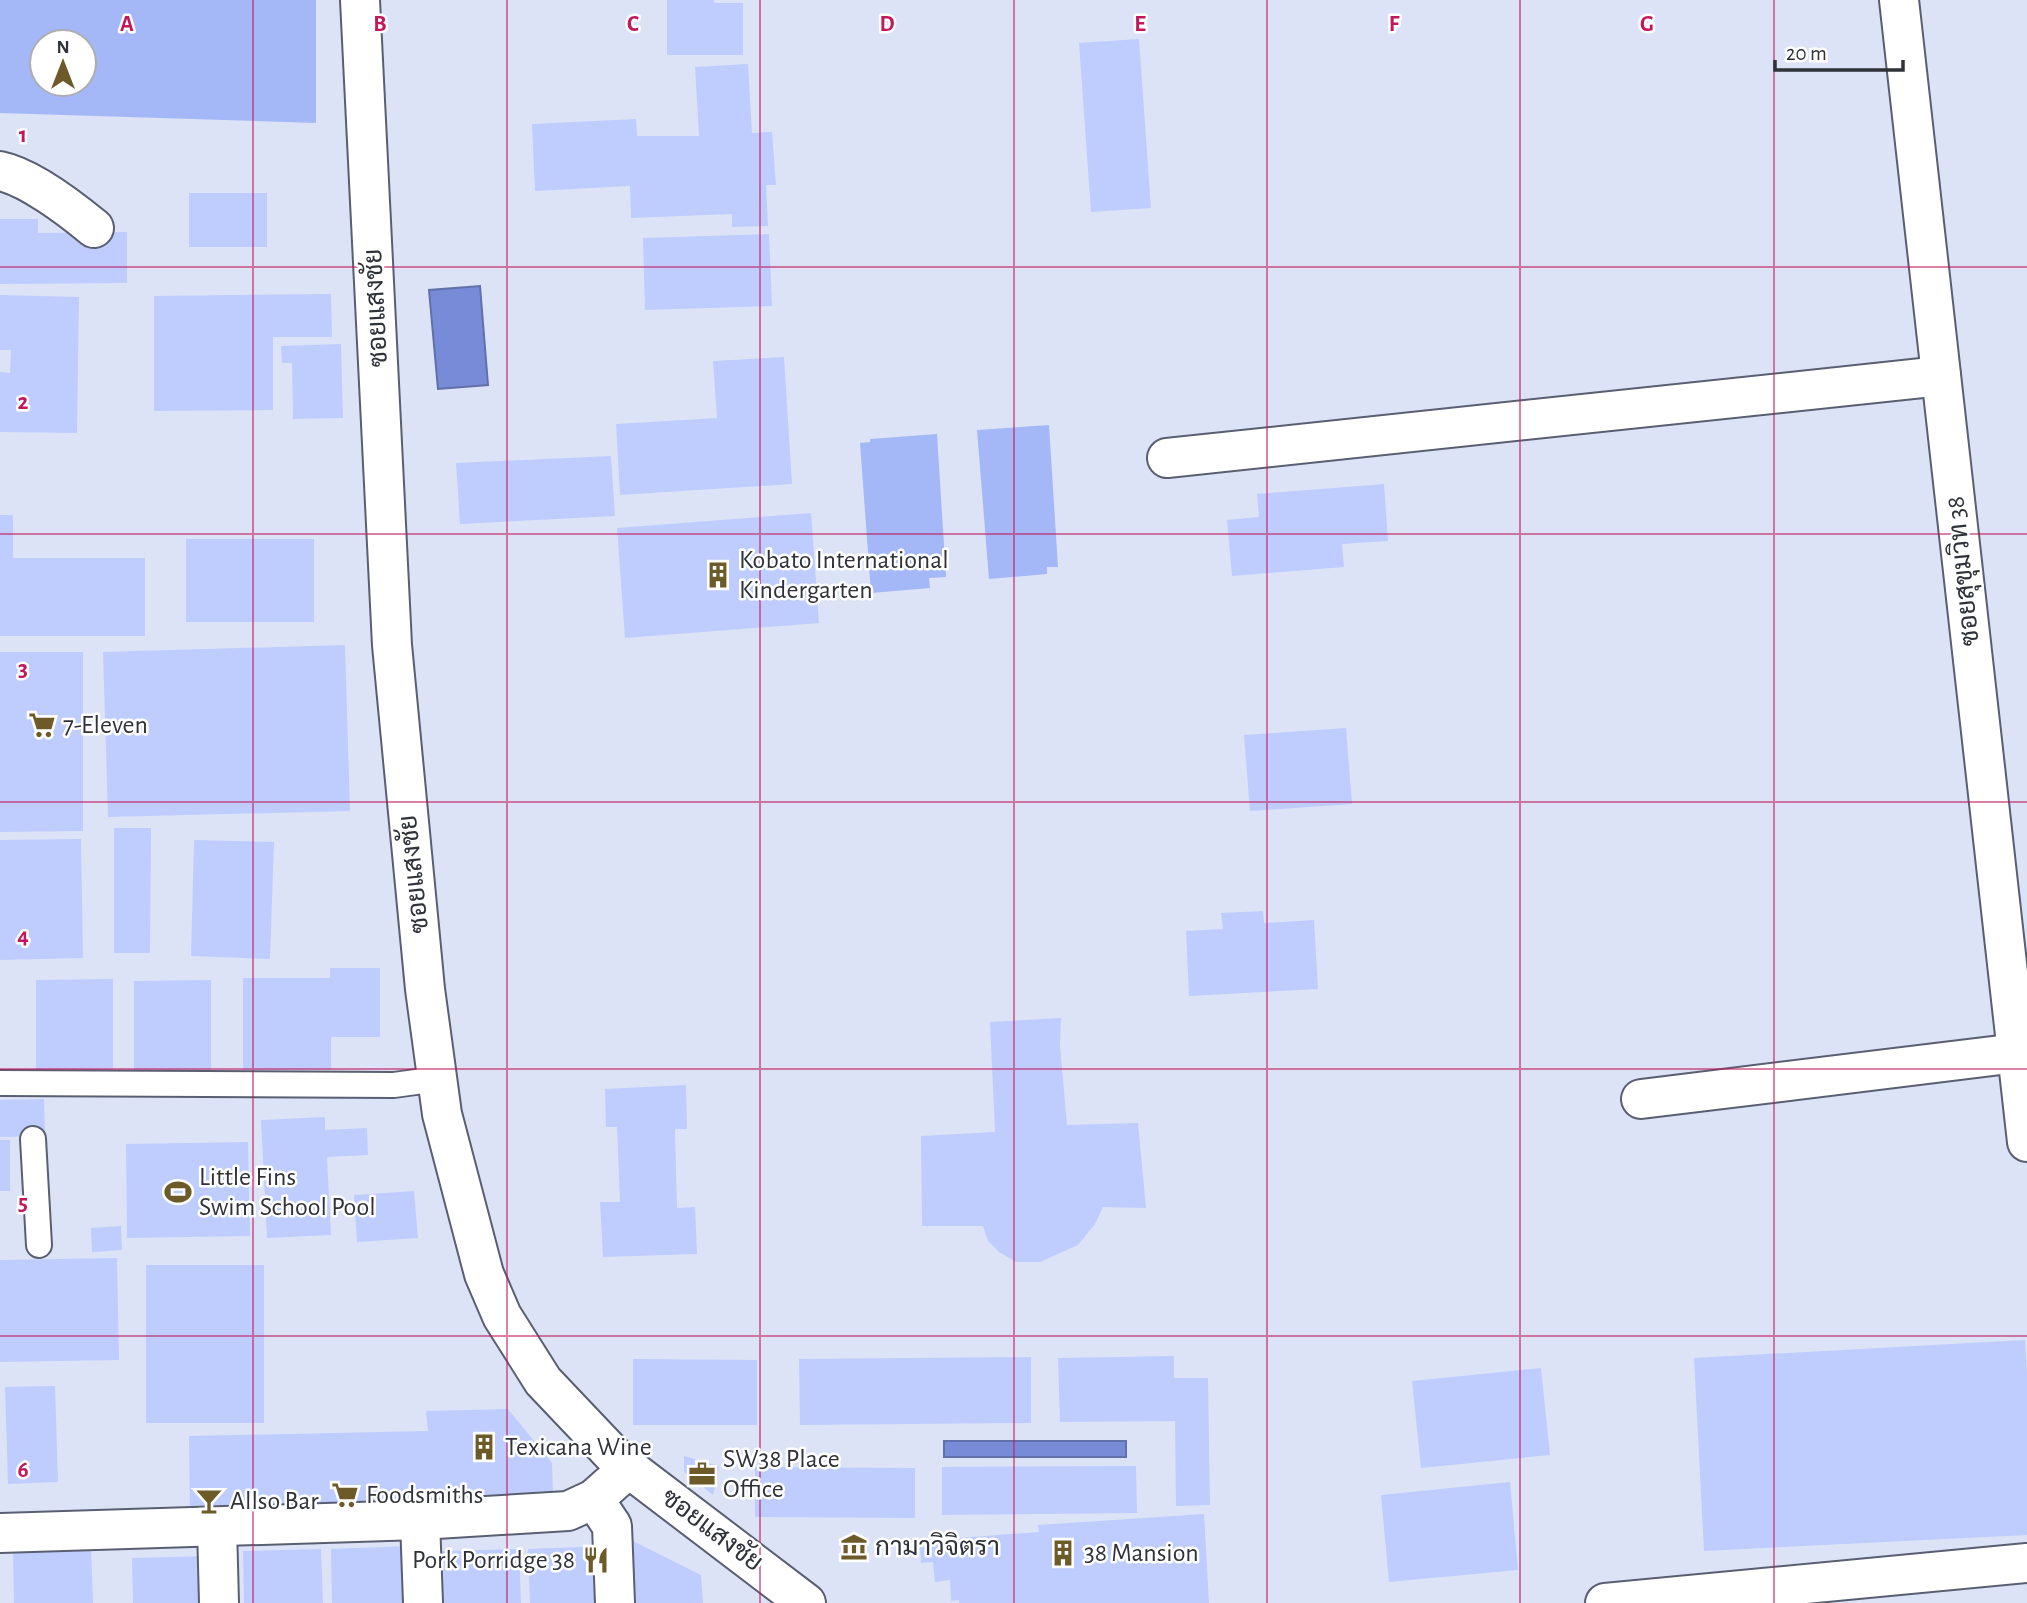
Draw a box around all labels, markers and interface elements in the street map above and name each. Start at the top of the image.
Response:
text: A [120,13,134,36]
text: B [373,13,387,36]
text: C [627,13,639,36]
text: D [879,13,895,36]
text: E [1134,13,1146,36]
text: F [1389,13,1400,36]
text: G [1640,13,1654,36]
north arrow [28,28,98,98]
scale bar [1775,28,1903,72]
text: N [56,38,70,57]
text: 20 m [1786,43,1827,64]
text: 1 [19,124,27,147]
street label: ซอยแสงชัย [356,248,392,368]
text: 2 [18,391,29,414]
street label: ซอยสุขุมวิท 38 [1939,494,1988,647]
place label: Kobato International Kindergarten [739,547,949,603]
building icon: Kobato International Kindergarten [703,560,733,590]
text: 3 [18,658,28,681]
supermarket icon: 7-Eleven [27,710,57,740]
place label: 7-Eleven [63,712,148,738]
street label: ซอยแสงชัย [391,814,433,935]
text: 4 [17,925,29,948]
place label: Little Fins Swim School Pool [199,1164,376,1220]
sports icon: Little Fins Swim School Pool [163,1177,193,1207]
text: 5 [18,1192,28,1215]
building icon: Texicana Wine [469,1432,499,1462]
place label: Texicana Wine [505,1434,652,1460]
place label: SW38 Place Office [723,1446,840,1502]
text: 6 [17,1459,29,1482]
office icon: SW38 Place Office [687,1459,717,1489]
supermarket icon: Foodsmiths [330,1480,360,1510]
street label: ซอยแสงชัย [657,1481,770,1576]
place label: Foodsmiths [366,1482,484,1508]
bar icon: Allso Bar [194,1486,224,1516]
place label: Allso Bar [230,1488,319,1514]
place label: กามาวิจิตรา [875,1531,1000,1560]
museum icon: กามาวิจิตรา [839,1532,869,1562]
building icon: 38 Mansion [1048,1538,1078,1568]
place label: 38 Mansion [1084,1540,1199,1566]
restaurant icon: Pork Porridge 38 [581,1545,611,1575]
place label: Pork Porridge 38 [412,1547,575,1573]

